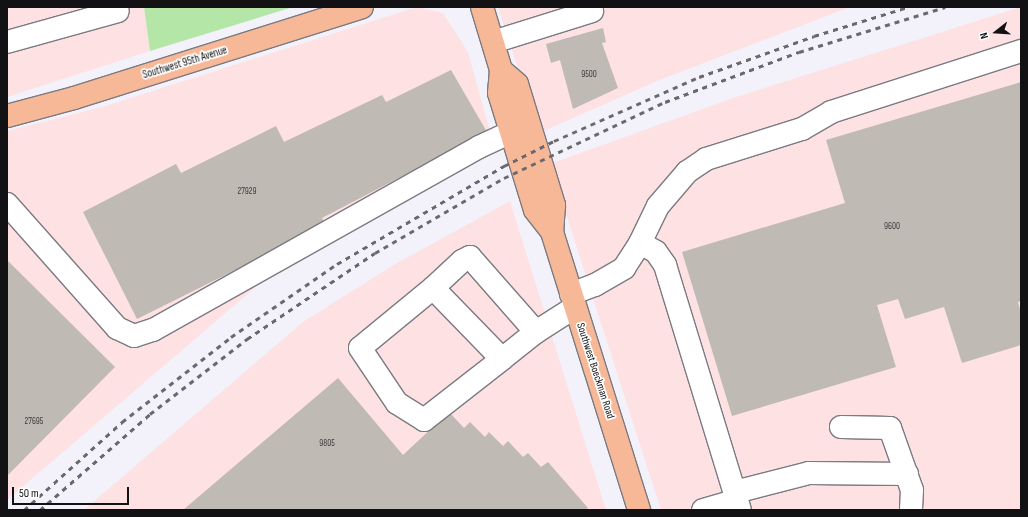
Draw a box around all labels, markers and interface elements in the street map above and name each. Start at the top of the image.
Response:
north arrow [976,12,1016,52]
text: N [977,31,991,40]
street label: Southwest 95th Avenue [141,44,229,82]
house number: 9500 [581,70,597,80]
house number: 27929 [237,187,257,197]
house number: 9600 [884,222,900,232]
street label: Southwest Boeckman Road [573,321,617,421]
house number: 27695 [25,417,43,427]
house number: 9805 [319,439,335,449]
scale bar [14,479,131,505]
text: 50 m [19,486,39,501]

